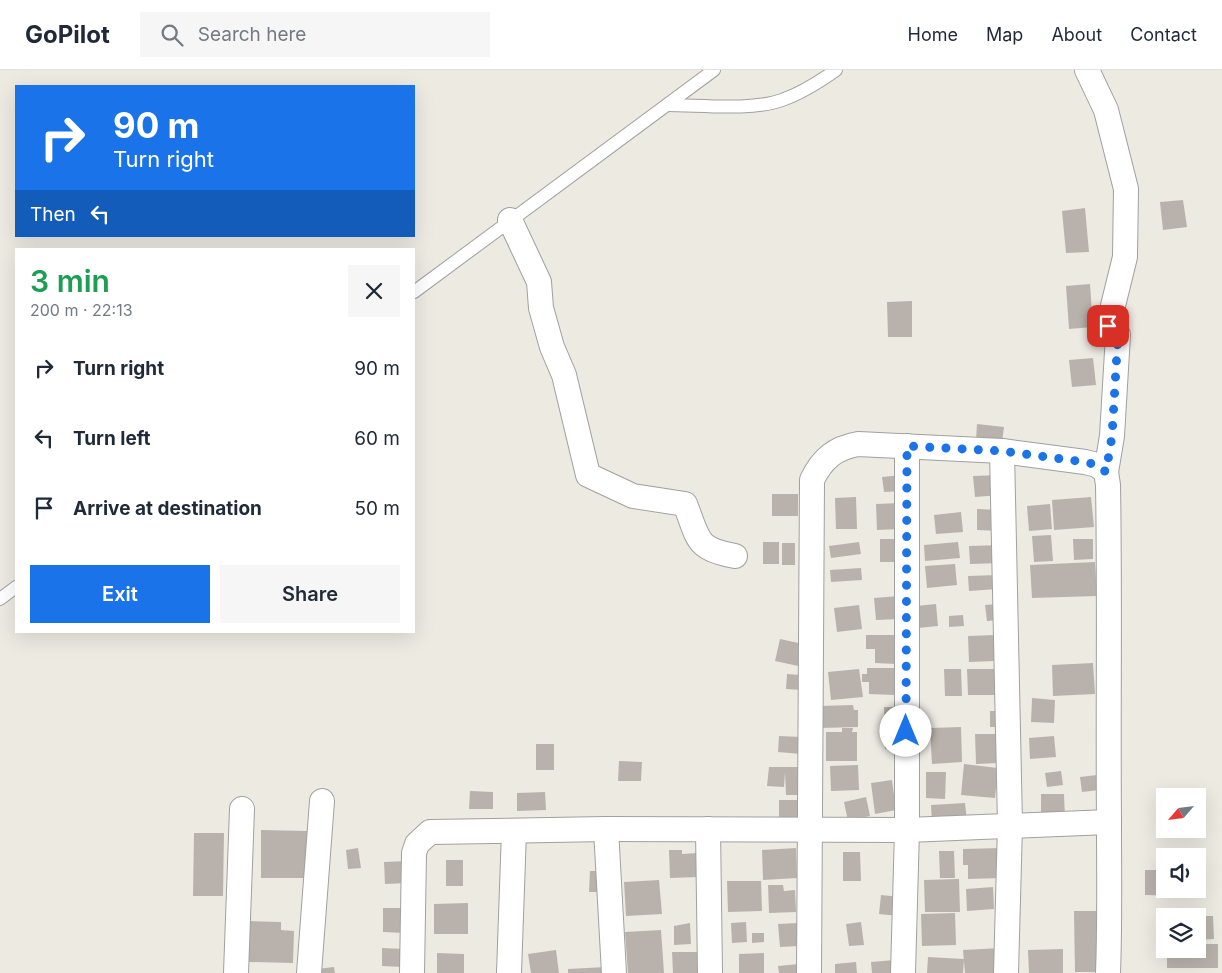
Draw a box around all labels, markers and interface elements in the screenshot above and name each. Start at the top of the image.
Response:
search box [140,12,490,57]
text: GoPilot [25,20,110,49]
icon: search [158,21,186,49]
text: Search here [198,23,306,46]
text: Home [908,24,958,45]
text: Map [986,24,1023,45]
text: About [1051,24,1102,45]
text: Contact [1130,24,1197,45]
text: 90 m [113,104,200,146]
icon: right [30,105,95,170]
text: Turn right [113,146,214,172]
icon: left [86,200,114,228]
text: Then [30,203,76,226]
text: 3 min [30,263,110,299]
button: close [348,265,400,317]
text: 200 m · 22:13 [30,300,133,320]
pin [1087,305,1129,347]
icon: arrive [1094,312,1122,340]
icon: right [30,354,58,382]
text: Turn right [73,357,164,380]
text: 90 m [354,357,400,380]
icon: left [30,424,58,452]
text: Turn left [73,427,151,450]
text: 60 m [354,427,400,450]
icon: arrive [30,494,58,522]
text: Arrive at destination [73,497,262,520]
text: 50 m [354,497,400,520]
button: Exit [30,565,210,623]
button: Share [220,565,400,623]
position arrow [879,704,931,756]
north arrow [1156,788,1206,838]
map controls [1156,788,1206,958]
button: sound [1156,848,1206,898]
button: layers [1156,908,1206,958]

